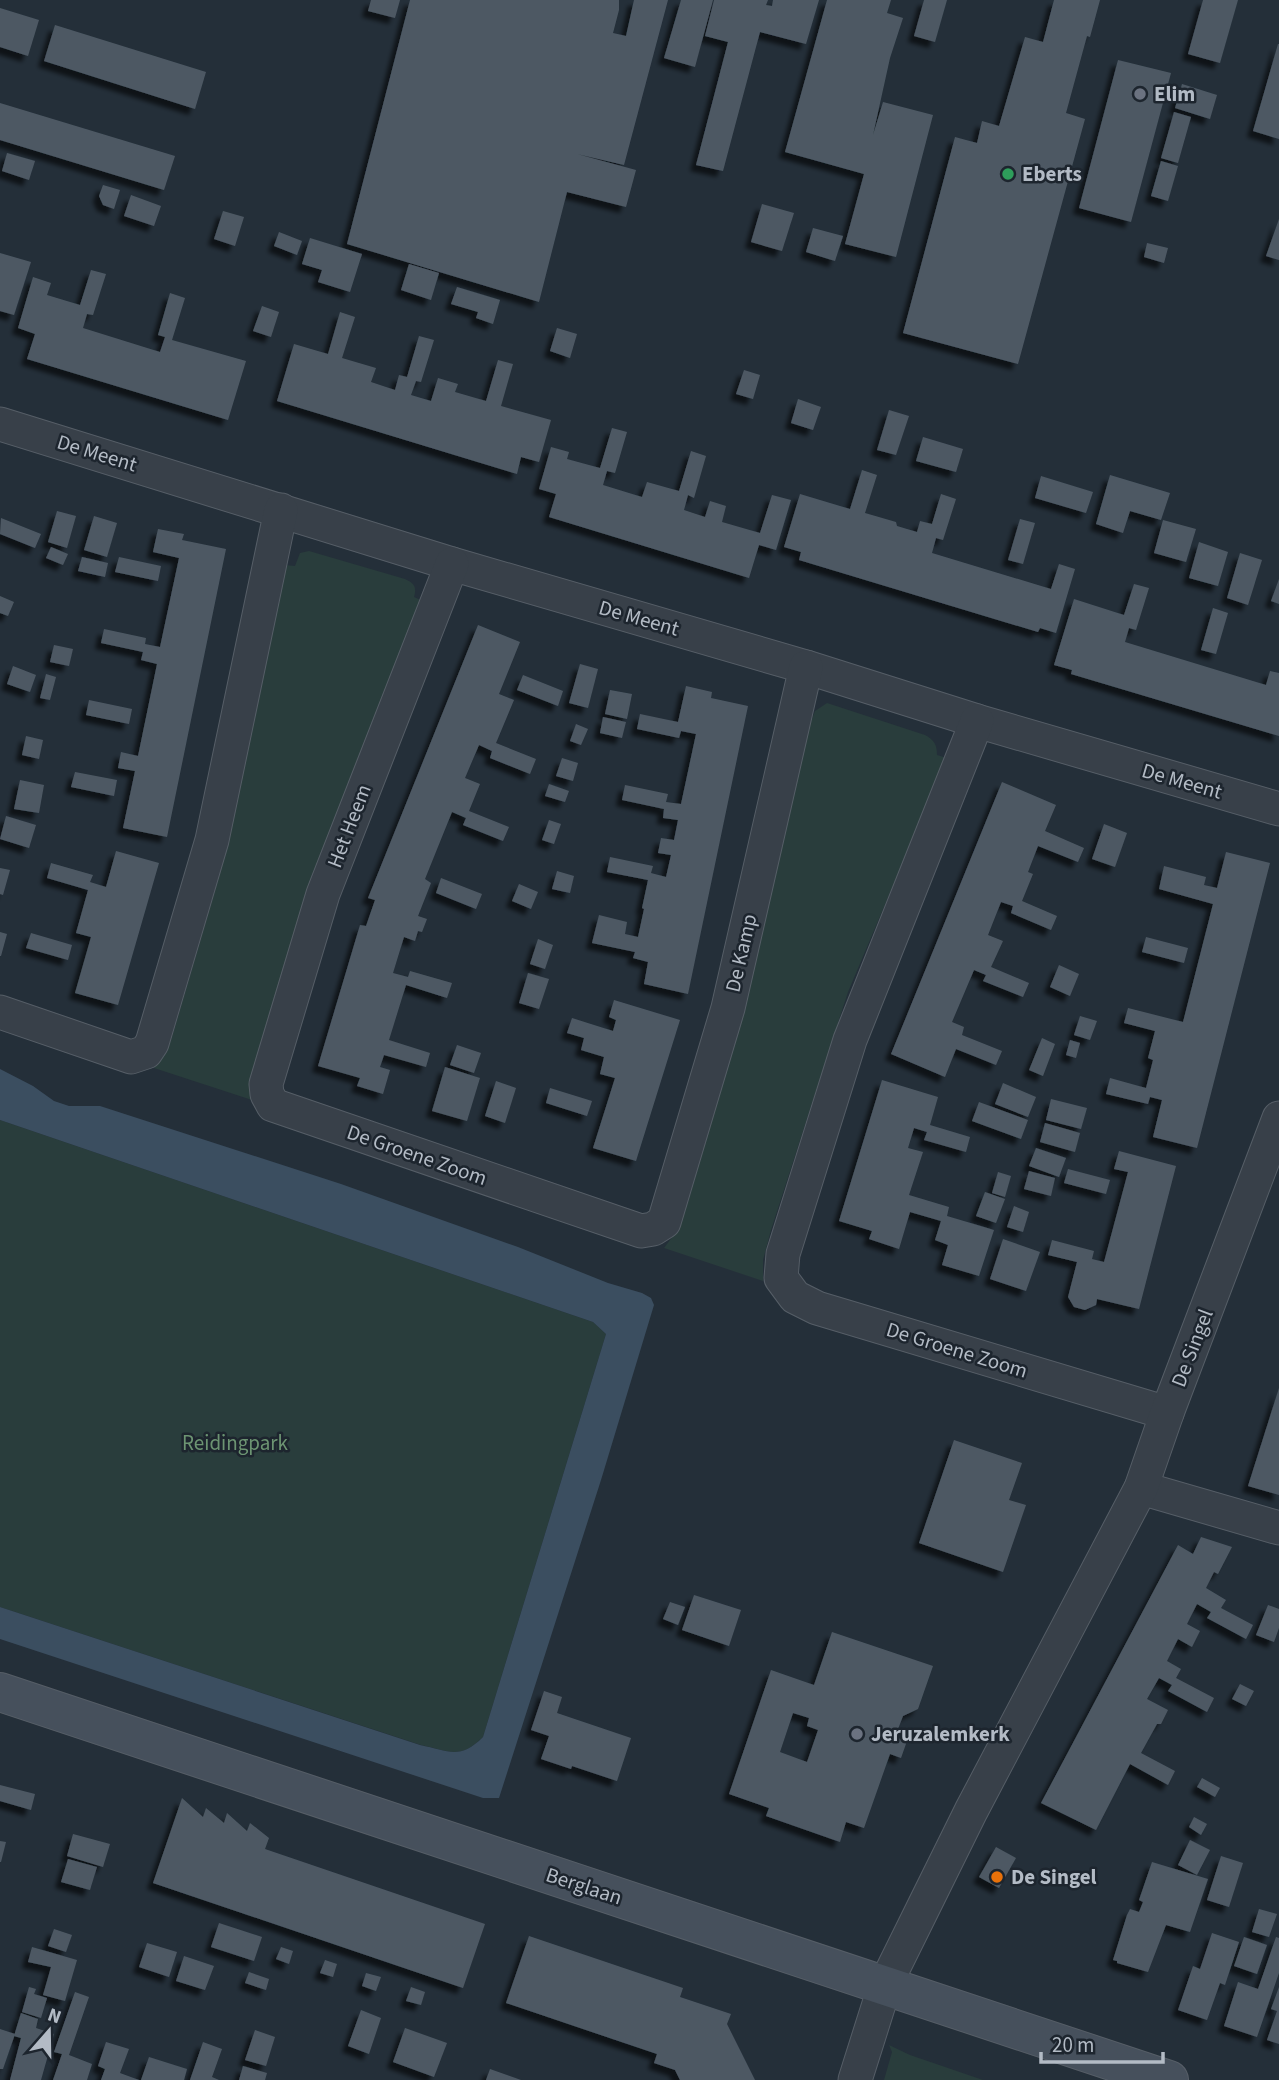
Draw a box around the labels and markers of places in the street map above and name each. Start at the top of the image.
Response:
place label: Elim [1154,79,1195,109]
marker: Elim [1132,86,1148,102]
place label: Eberts [1022,159,1082,189]
marker: Eberts [1000,166,1016,182]
place label: Jeruzalemkerk [871,1719,1010,1749]
marker: Jeruzalemkerk [849,1726,865,1742]
place label: De Singel [1011,1862,1097,1892]
marker: De Singel [989,1869,1005,1885]

